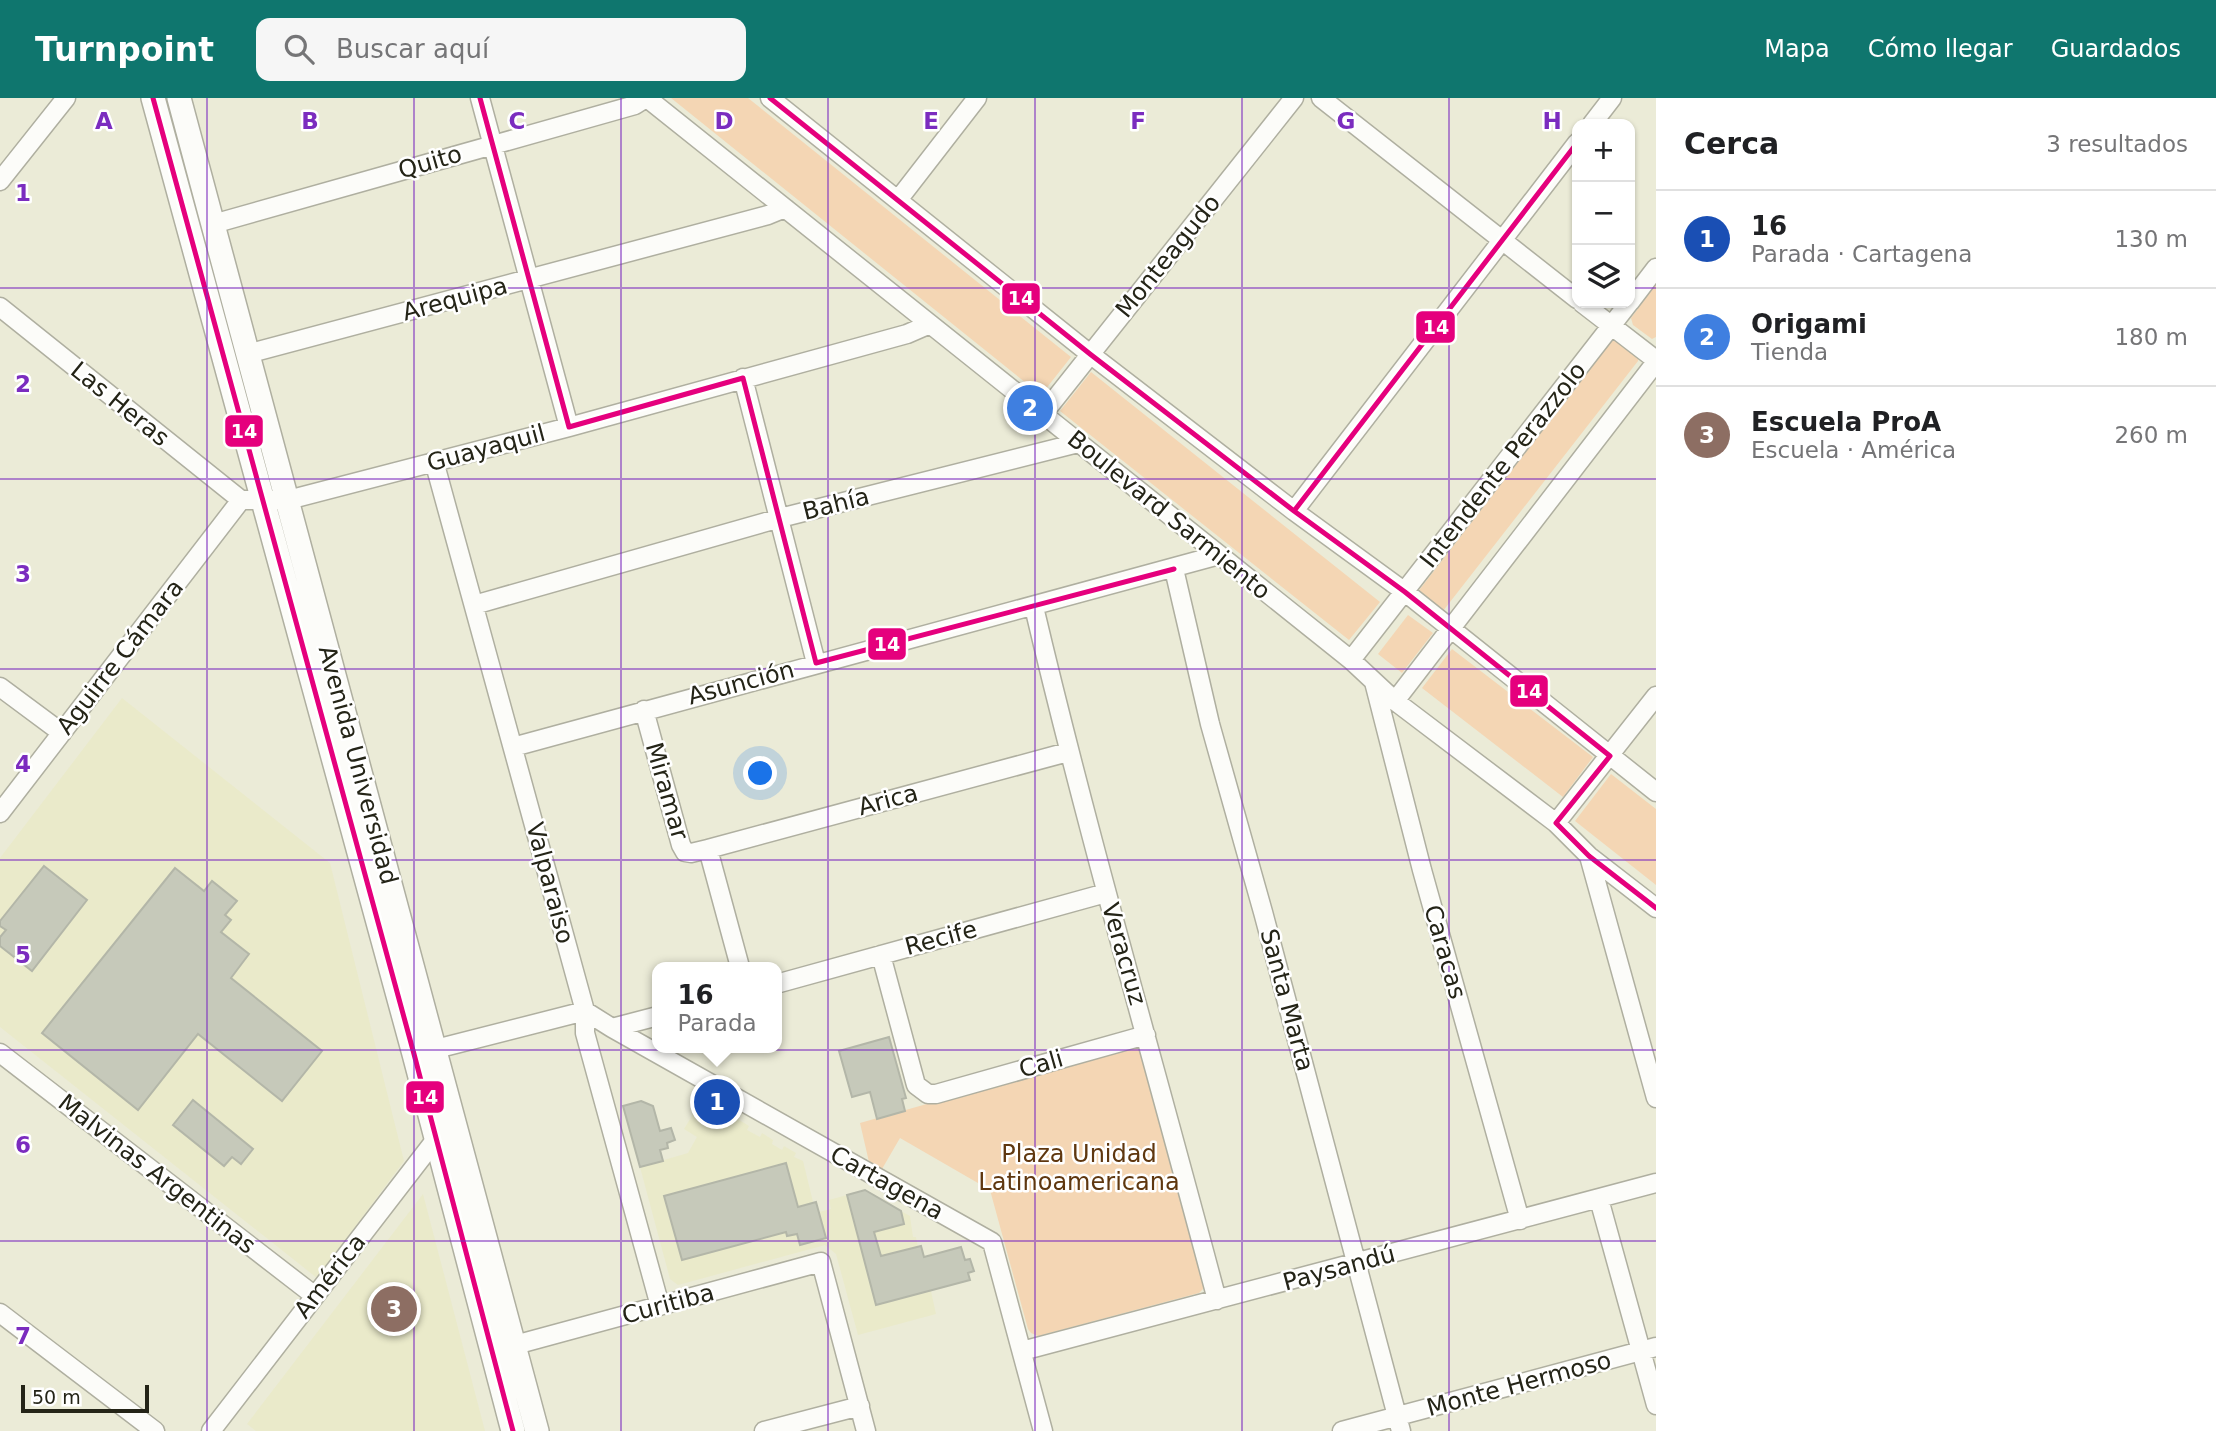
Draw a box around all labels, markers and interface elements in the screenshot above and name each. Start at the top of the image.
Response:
search box [256,18,746,81]
text: Turnpoint [35,30,214,69]
icon: search [280,30,318,68]
text: Buscar aquí [336,34,489,64]
text: Mapa [1764,35,1830,63]
text: Cómo llegar [1868,35,2013,63]
text: Guardados [2051,35,2181,63]
text: A [95,108,113,134]
text: B [301,108,319,134]
text: C [509,108,525,134]
text: D [714,108,734,134]
text: E [923,108,939,134]
text: F [1130,108,1146,134]
text: G [1337,108,1355,134]
text: H [1542,108,1562,134]
map controls [1572,119,1635,308]
button: + [1572,119,1635,182]
text: Cerca [1684,126,1779,161]
text: 3 resultados [2046,131,2188,157]
street label: Quito [395,140,465,184]
text: 1 [15,180,31,206]
button: − [1572,182,1635,245]
street label: Monteagudo [1110,189,1226,323]
text: 16 [1751,211,1787,241]
text: 1 [1699,226,1715,252]
text: 130 m [2114,226,2188,252]
text: Parada · Cartagena [1751,241,1972,267]
button: layers [1572,245,1635,308]
street label: Arequipa [399,272,511,326]
line badge: 14 [1001,282,1041,315]
text: 14 [1008,287,1034,309]
text: Origami [1751,309,1867,339]
line badge: 14 [1415,310,1456,344]
text: 14 [1423,316,1449,338]
text: 2 [1699,324,1715,350]
text: 180 m [2114,324,2188,350]
text: Tienda [1751,339,1828,365]
street label: Las Heras [65,356,175,452]
street label: Intendente Perazzolo [1414,357,1592,573]
text: 2 [15,371,31,397]
pin: 2 [1007,382,1053,434]
text: Escuela ProA [1751,407,1941,437]
line badge: 14 [224,414,264,448]
street label: Guayaquil [424,419,548,477]
text: 14 [231,420,257,442]
text: 3 [1699,422,1715,448]
text: 260 m [2114,422,2188,448]
street label: Boulevard Sarmiento [1062,425,1276,605]
text: Escuela · América [1751,437,1956,463]
street label: Bahía [800,482,872,526]
text: 3 [15,561,31,587]
street label: Aguirre Cámara [51,574,189,740]
line badge: 14 [867,627,907,661]
text: 14 [874,633,900,655]
street label: Avenida Universidad [313,643,403,887]
street label: Asunción [685,655,797,711]
line badge: 14 [1509,674,1549,708]
text: 14 [1516,680,1542,702]
street label: Miramar [640,739,694,843]
text: 4 [15,751,31,777]
your location [743,756,777,790]
street label: Arica [855,779,921,821]
street label: Valparaiso [520,819,580,947]
street label: Veracruz [1096,900,1152,1008]
street label: Caracas [1418,902,1472,1002]
street label: Recife [902,915,980,961]
street label: Santa Marta [1255,926,1319,1074]
text: 5 [15,942,31,968]
popup [652,962,782,1053]
text: 16 [677,980,714,1010]
text: Parada [677,1010,757,1036]
street label: Cali [1016,1044,1066,1084]
pin: 1 [694,1076,740,1128]
line badge: 14 [405,1080,445,1114]
text: 14 [412,1086,438,1108]
street label: Malvinas Argentinas [53,1088,261,1260]
text: 6 [15,1132,31,1158]
street label: Cartagena [825,1140,949,1226]
park label: Plaza Unidad Latinoamericana [978,1140,1180,1196]
street label: América [288,1228,372,1324]
street label: Paysandú [1280,1240,1398,1296]
street label: Curitiba [619,1278,717,1330]
pin: 3 [371,1283,417,1335]
text: 7 [15,1323,31,1349]
street label: Monte Hermoso [1424,1346,1614,1422]
scale bar [21,1382,149,1414]
text: 50 m [32,1386,81,1408]

